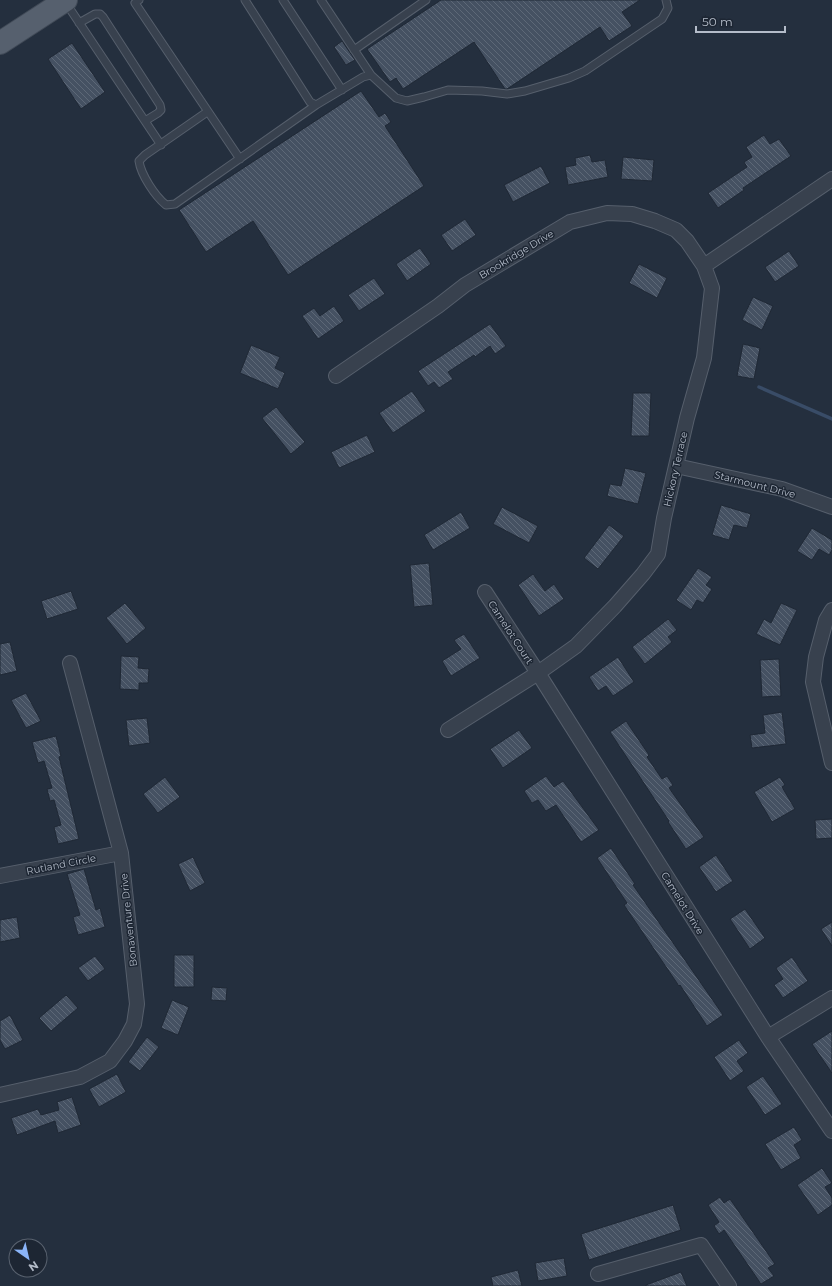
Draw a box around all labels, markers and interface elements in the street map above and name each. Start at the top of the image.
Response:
scale bar [696,8,785,34]
text: 50 m [702,14,733,29]
street label: Brookridge Drive [476,227,556,282]
street label: Hickory Terrace [661,430,690,508]
street label: Starmount Drive [713,468,797,501]
street label: Camelot Court [485,598,536,667]
street label: Rutland Circle [25,851,97,878]
street label: Camelot Drive [658,870,707,937]
street label: Bonaventure Drive [117,873,140,967]
north arrow [8,1238,48,1278]
text: N [26,1258,41,1275]

